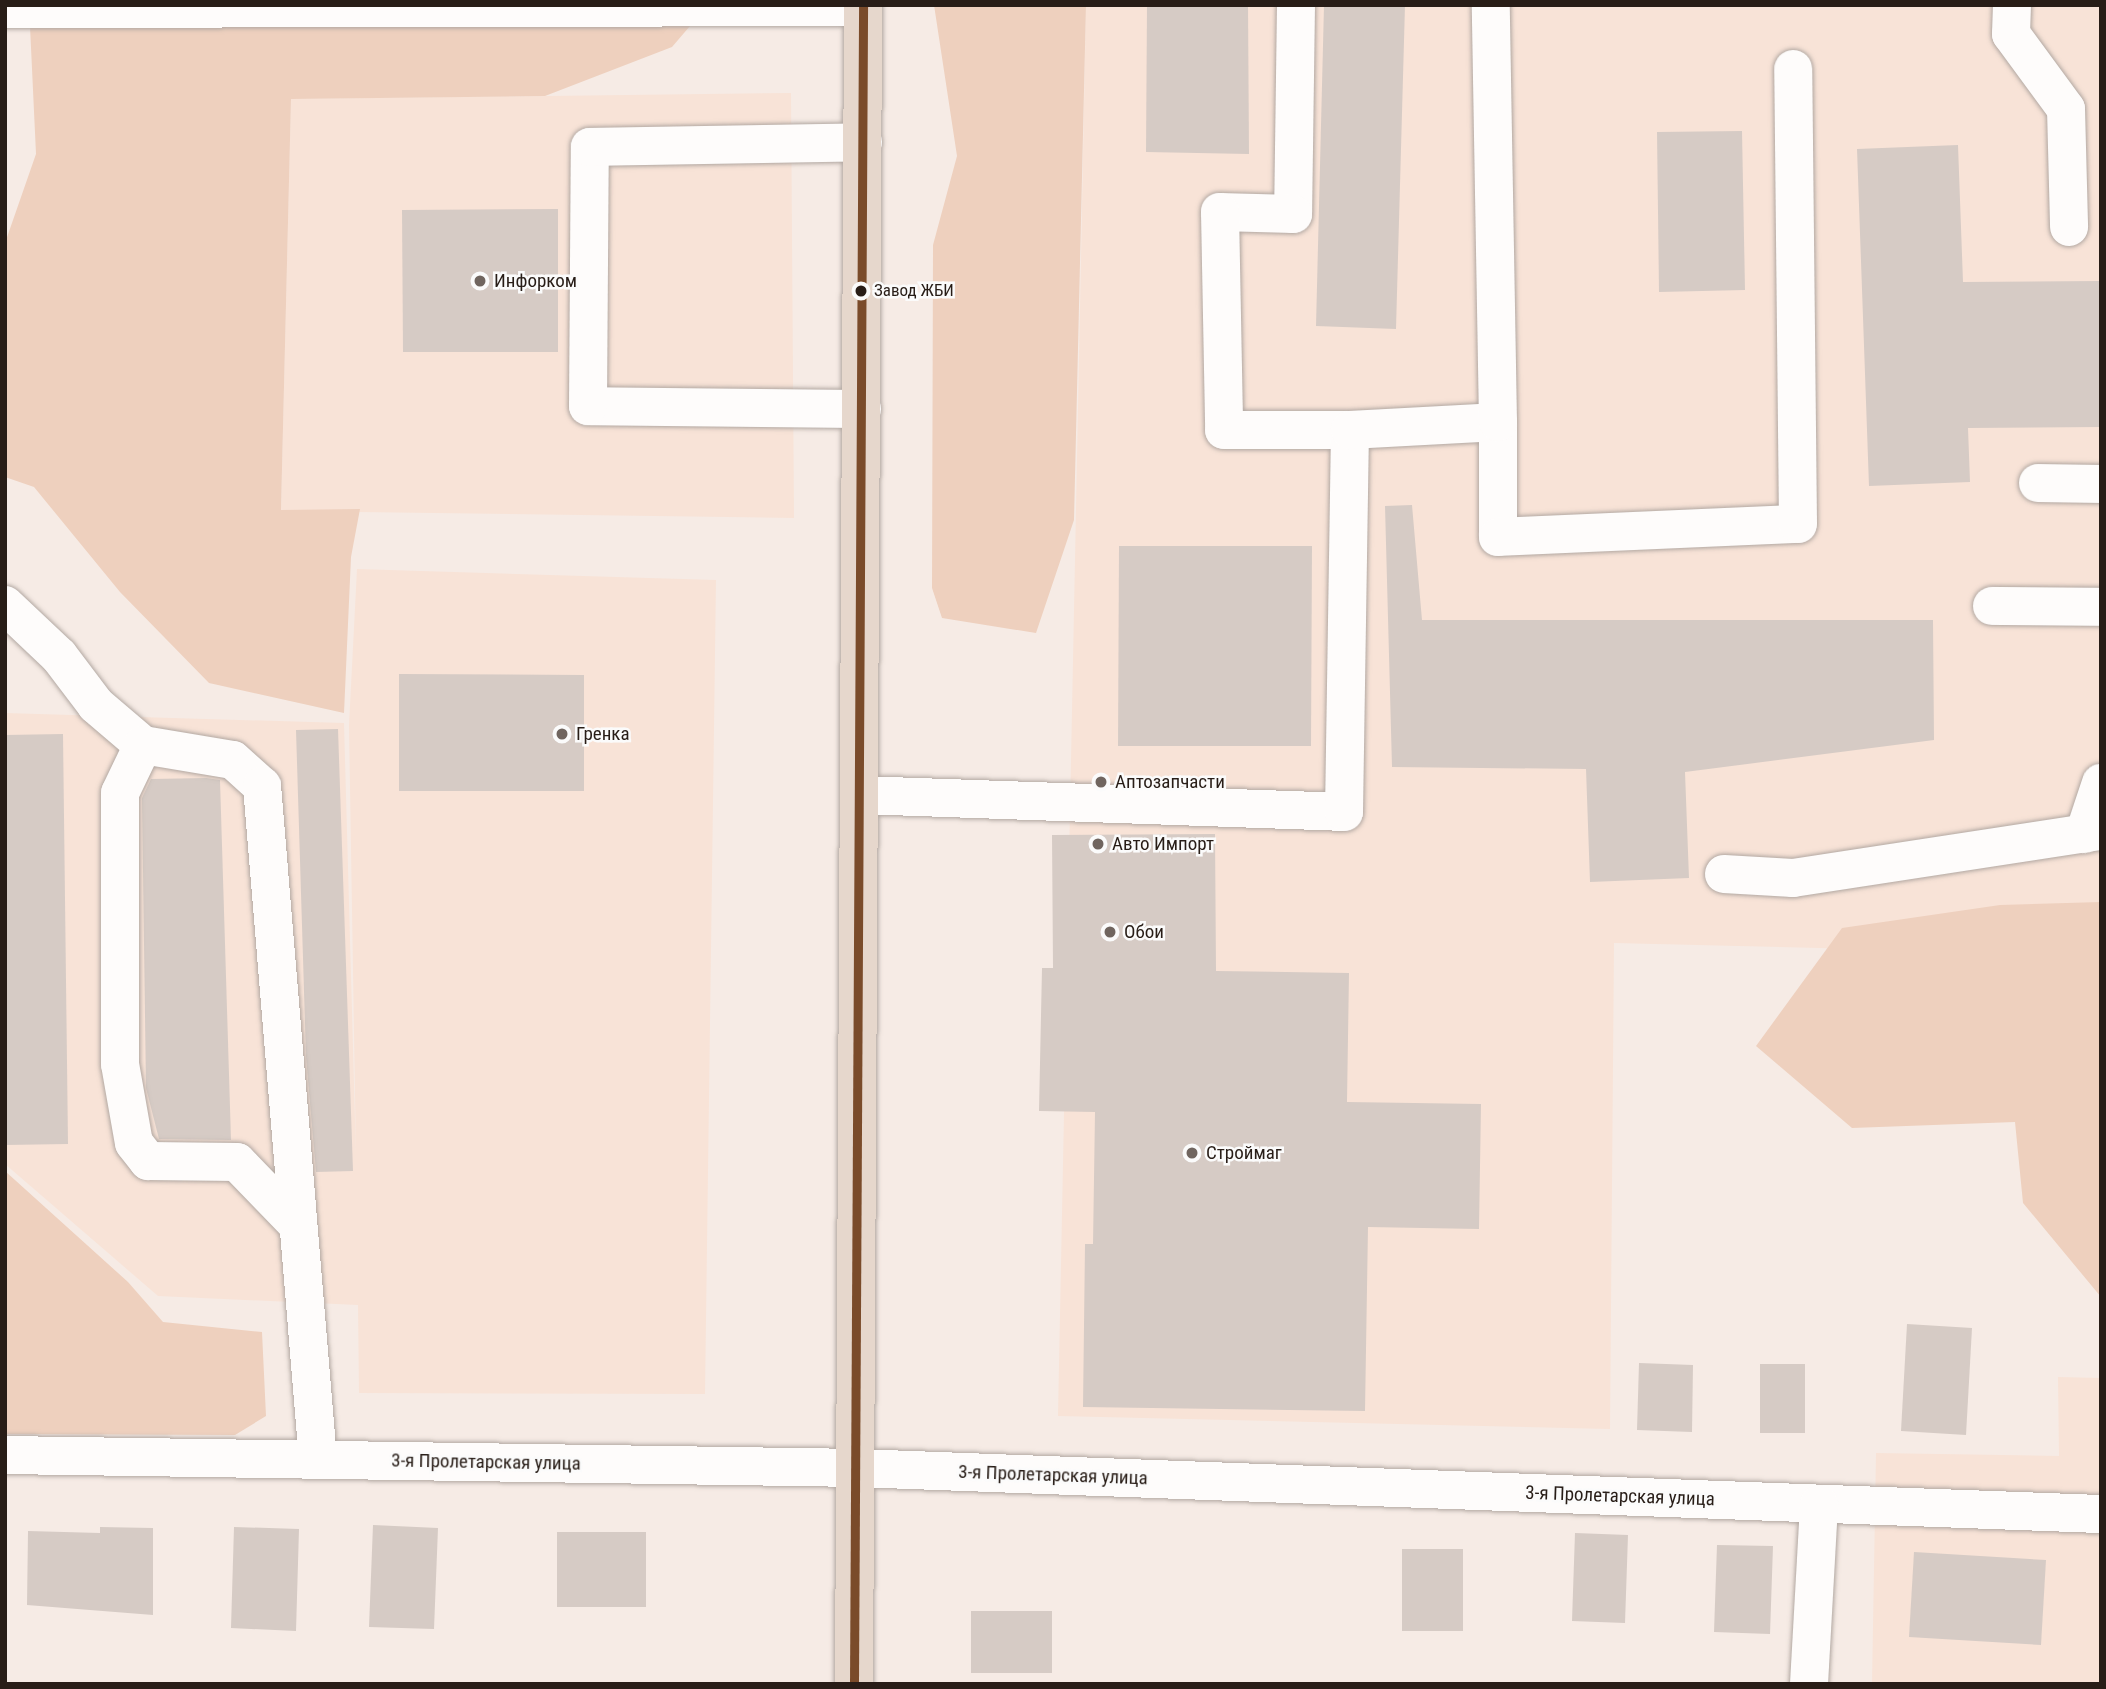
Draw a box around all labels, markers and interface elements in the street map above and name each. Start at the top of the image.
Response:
place label: Инфорком [494,270,577,292]
marker: Инфорком [472,273,488,289]
place label: Завод ЖБИ [874,281,954,301]
marker: Завод ЖБИ [854,284,868,298]
place label: Гренка [576,723,630,745]
marker: Гренка [554,726,570,742]
place label: Аптозапчасти [1115,771,1225,793]
marker: Аптозапчасти [1093,774,1109,790]
place label: Авто Импорт [1112,833,1214,855]
marker: Авто Импорт [1090,836,1106,852]
place label: Обои [1124,921,1164,943]
marker: Обои [1102,924,1118,940]
place label: Строймаг [1206,1142,1282,1164]
marker: Строймаг [1184,1145,1200,1161]
street label: 3-я Пролетарская улица [391,1449,581,1475]
street label: 3-я Пролетарская улица [958,1460,1148,1490]
street label: 3-я Пролетарская улица [1525,1481,1715,1511]

